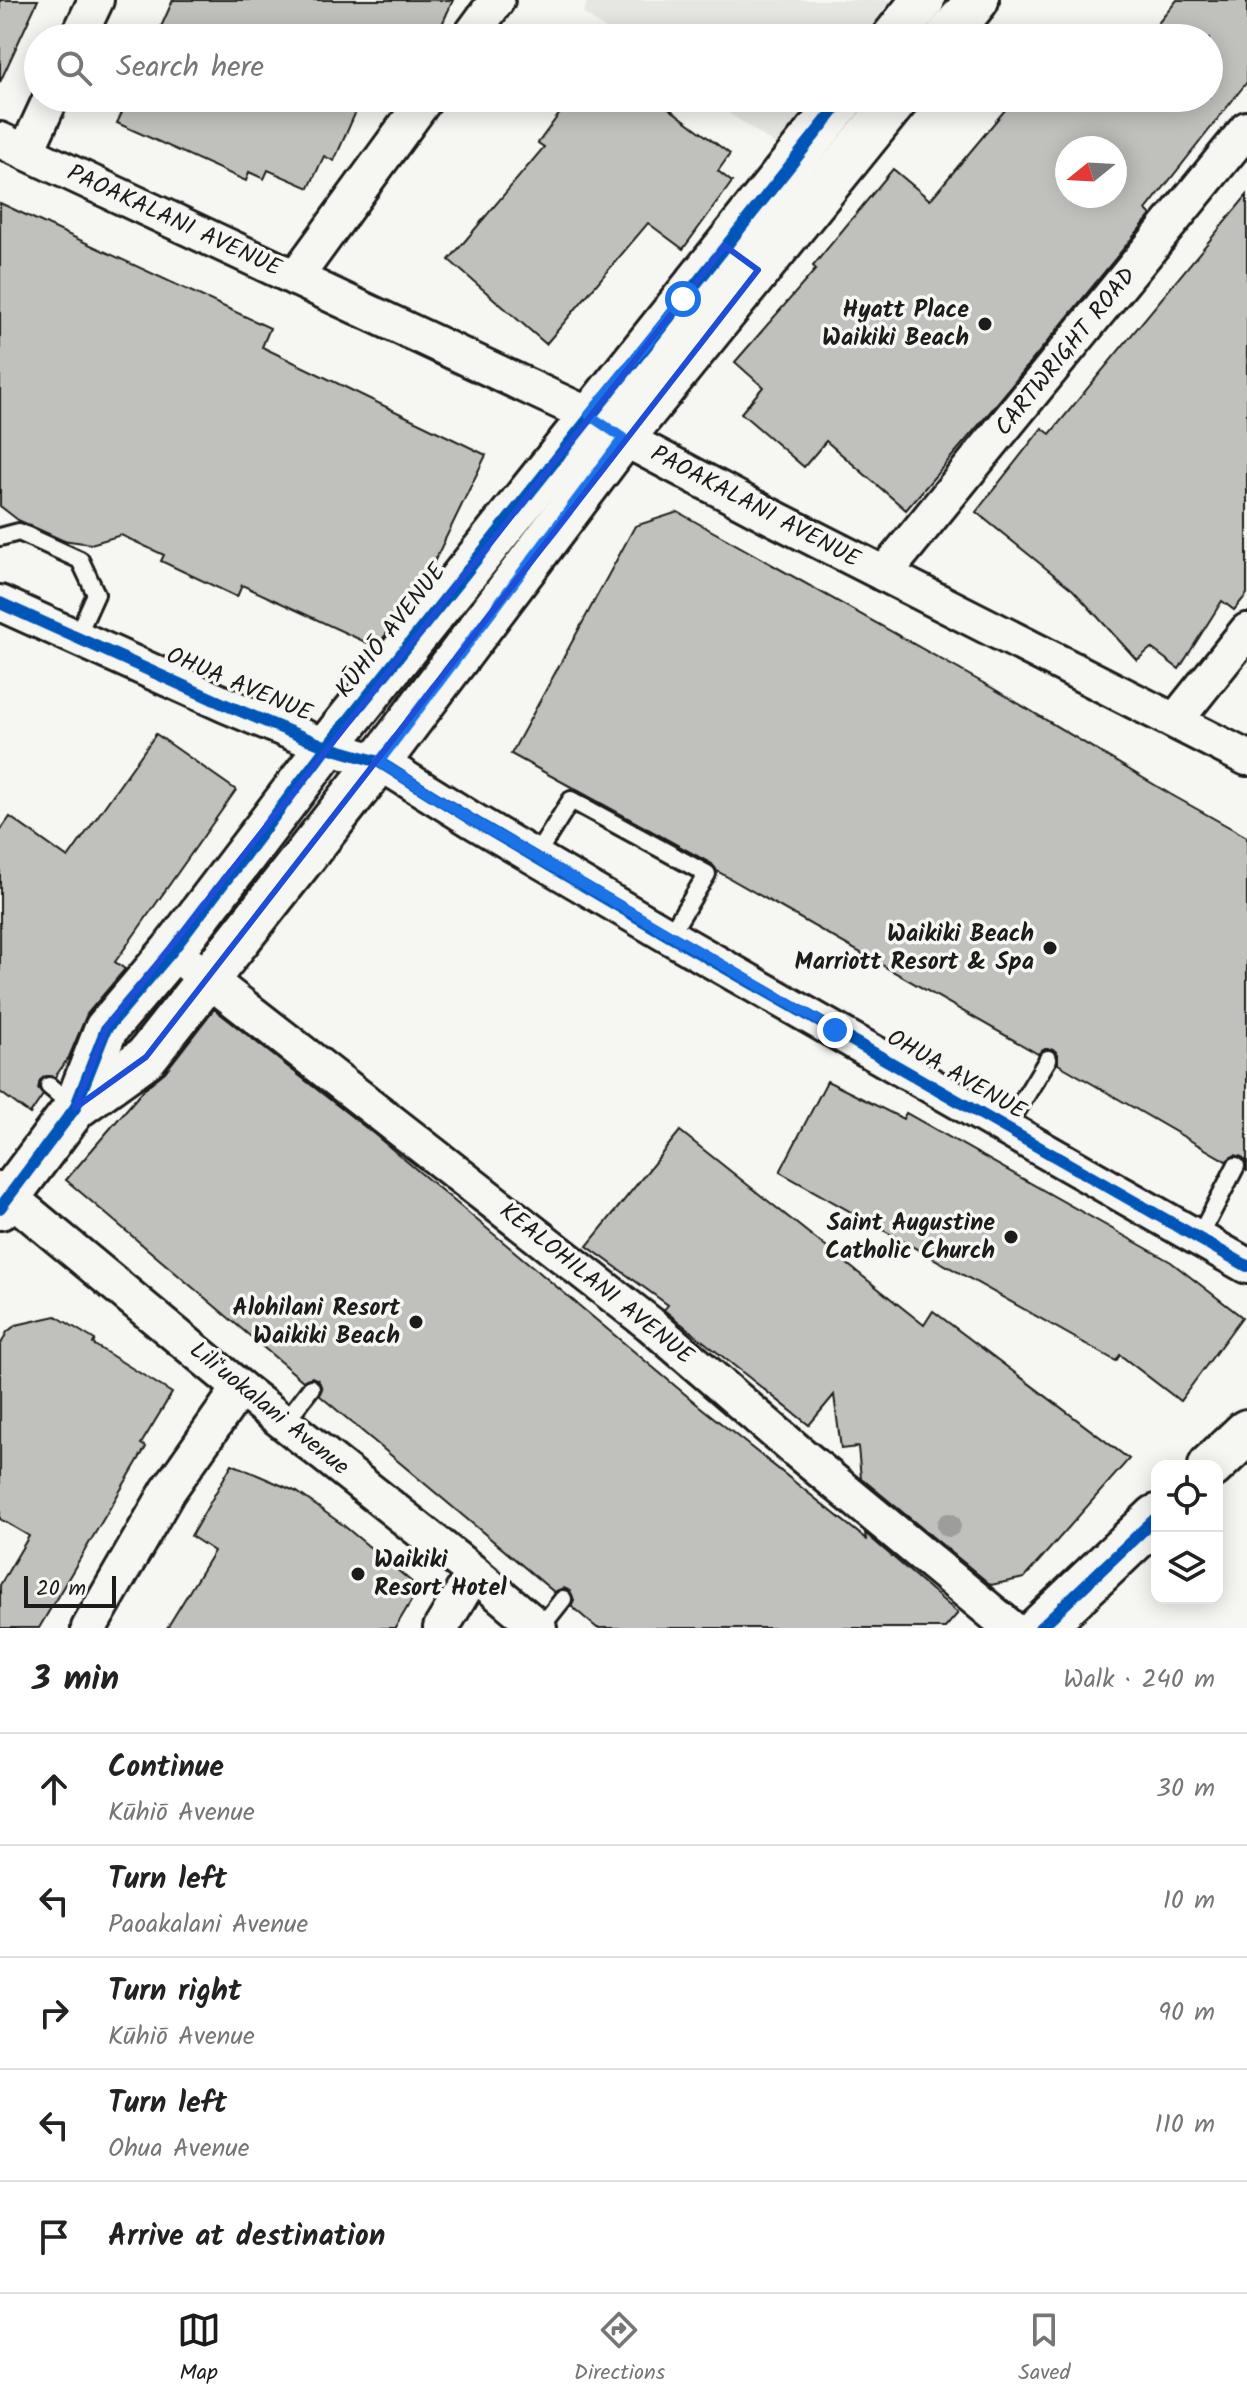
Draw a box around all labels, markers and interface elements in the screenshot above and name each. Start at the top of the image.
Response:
search box [24,24,1223,112]
text: Search here [116,44,264,92]
icon: search [52,46,96,90]
north arrow [1055,136,1127,208]
street label: PAOAKALANI AVENUE [60,154,289,288]
street label: CARTWRIGHT ROAD [985,259,1147,445]
route start [665,281,701,317]
place label: Hyatt Place Waikiki Beach [822,291,969,358]
marker: Hyatt Place Waikiki Beach [976,315,994,333]
street label: PAOAKALANI AVENUE [643,435,868,579]
street label: KŪHIŌ AVENUE [326,554,457,707]
street label: OHUA AVENUE [160,637,319,734]
place label: Waikiki Beach Marriott Resort & Spa [795,915,1034,982]
marker: Waikiki Beach Marriott Resort & Spa [1041,939,1059,957]
route end [817,1012,853,1048]
street label: OHUA AVENUE [879,1019,1034,1131]
street label: KEALOHILANI AVENUE [490,1193,703,1376]
place label: Saint Augustine Catholic Church [825,1204,995,1271]
marker: Saint Augustine Catholic Church [1002,1228,1020,1246]
place label: Alohilani Resort Waikiki Beach [233,1289,401,1356]
marker: Alohilani Resort Waikiki Beach [407,1313,425,1331]
street label: Liliʻuokalani Avenue [180,1332,358,1486]
map controls [1151,1460,1223,1604]
button: locate [1151,1460,1223,1532]
button: layers [1151,1532,1223,1604]
place label: Waikiki Resort Hotel [374,1541,507,1608]
marker: Waikiki Resort Hotel [349,1565,367,1583]
scale bar [24,1572,116,1608]
text: 20 m [36,1572,86,1607]
text: 3 min [32,1653,119,1707]
text: Walk · 240 m [1063,1659,1215,1701]
text: Continue [108,1744,224,1792]
icon: ahead [32,1767,76,1811]
text: 30 m [1156,1768,1215,1810]
text: Kūhiō Avenue [108,1792,255,1834]
text: Turn left [108,1856,227,1904]
icon: left [32,1879,76,1923]
text: 10 m [1163,1880,1215,1922]
text: Paoakalani Avenue [108,1904,308,1946]
text: Turn right [108,1968,241,2016]
icon: right [32,1991,76,2035]
text: 90 m [1158,1992,1215,2034]
text: Kūhiō Avenue [108,2016,255,2058]
text: Turn left [108,2080,227,2128]
icon: left [32,2103,76,2147]
text: 110 m [1155,2104,1215,2146]
text: Ohua Avenue [108,2128,250,2170]
text: Arrive at destination [108,2213,385,2261]
icon: arrive [32,2215,76,2259]
tab: Map [177,2308,221,2391]
tab: Directions [574,2308,665,2391]
tab: Saved [1018,2308,1070,2391]

